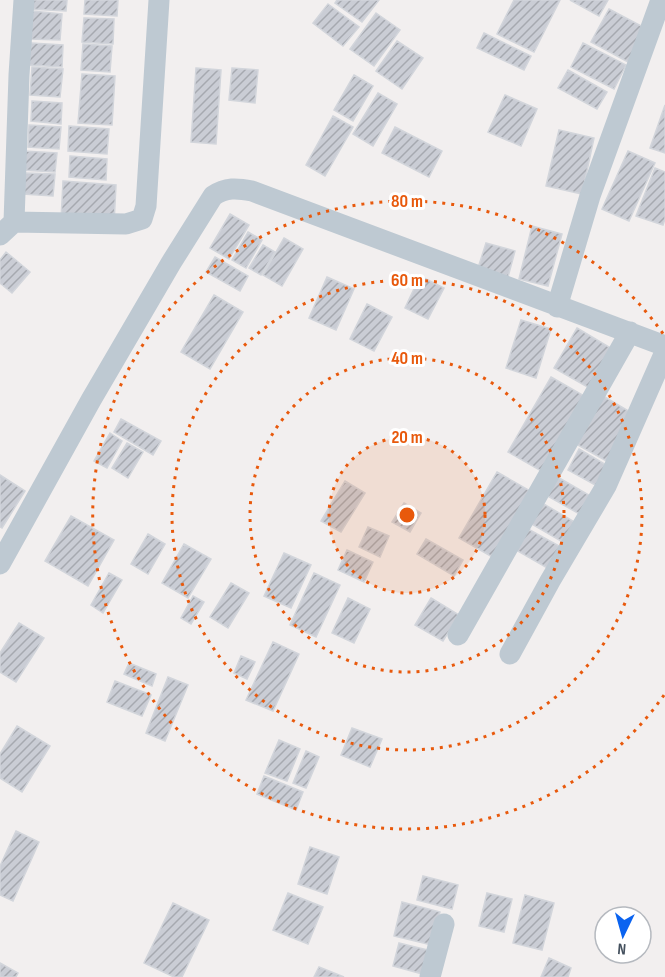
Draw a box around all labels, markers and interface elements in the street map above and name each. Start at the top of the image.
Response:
text: 80 m [391,191,423,212]
text: 60 m [391,270,423,291]
text: 40 m [391,348,423,369]
text: 20 m [391,427,423,448]
centre of rings [397,505,417,525]
north arrow [593,905,653,965]
text: N [617,939,627,958]

